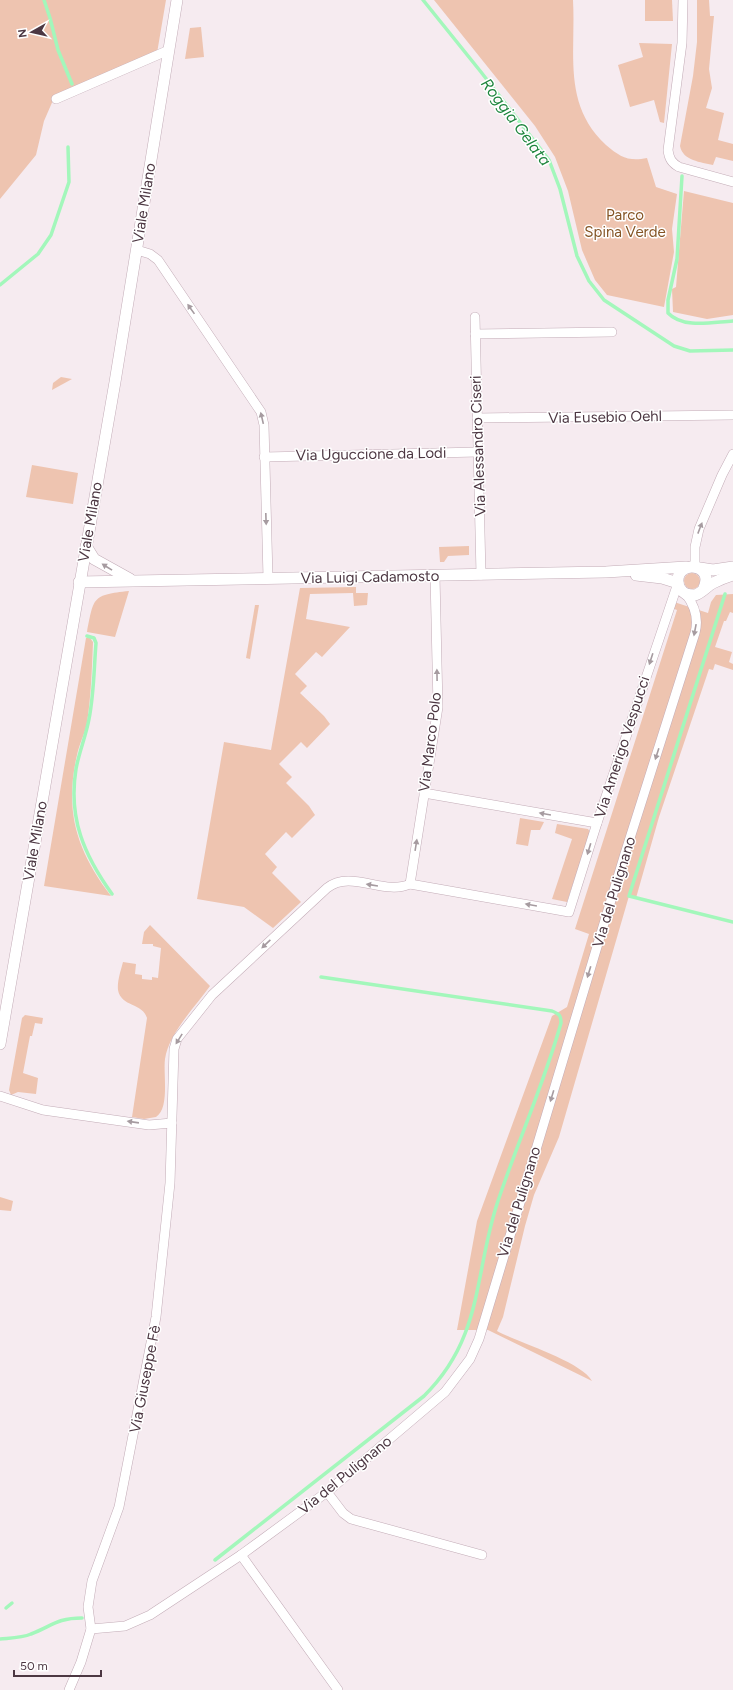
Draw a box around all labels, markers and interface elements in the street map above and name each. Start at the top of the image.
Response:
north arrow [12,12,52,52]
text: N [16,28,30,38]
water label: Roggia Gelata [477,75,555,169]
street label: Viale Milano [129,161,159,244]
park label: Parco Spina Verde [584,206,666,241]
one-way arrow [187,304,195,314]
street label: Via Alessandro Ciseri [467,375,489,517]
street label: Via Eusebio Oehl [548,407,662,427]
one-way arrow [258,412,264,424]
street label: Via Uguccione da Lodi [296,444,446,464]
street label: Viale Milano [74,480,106,563]
one-way arrow [263,513,269,526]
one-way arrow [697,522,703,534]
one-way arrow [101,563,112,571]
street label: Via Luigi Cadamosto [301,567,440,587]
one-way arrow [692,624,698,636]
one-way arrow [648,654,654,666]
one-way arrow [434,668,440,681]
street label: Via Amerigo Vespucci [591,674,653,820]
street label: Via Marco Polo [415,691,445,793]
one-way arrow [654,748,660,760]
street label: Viale Milano [19,799,51,882]
one-way arrow [539,811,551,817]
street label: Via del Pulignano [589,834,639,950]
one-way arrow [413,839,419,852]
one-way arrow [586,844,592,856]
one-way arrow [366,882,378,888]
one-way arrow [525,902,537,908]
one-way arrow [262,939,271,948]
one-way arrow [586,966,592,978]
one-way arrow [175,1033,182,1045]
one-way arrow [548,1090,554,1102]
one-way arrow [127,1119,139,1125]
street label: Via del Pulignano [494,1144,544,1260]
street label: Via Giuseppe Fè [126,1324,164,1434]
street label: Via del Pulignano [295,1432,396,1518]
scale bar [14,1652,101,1678]
text: 50 m [20,1659,48,1673]

